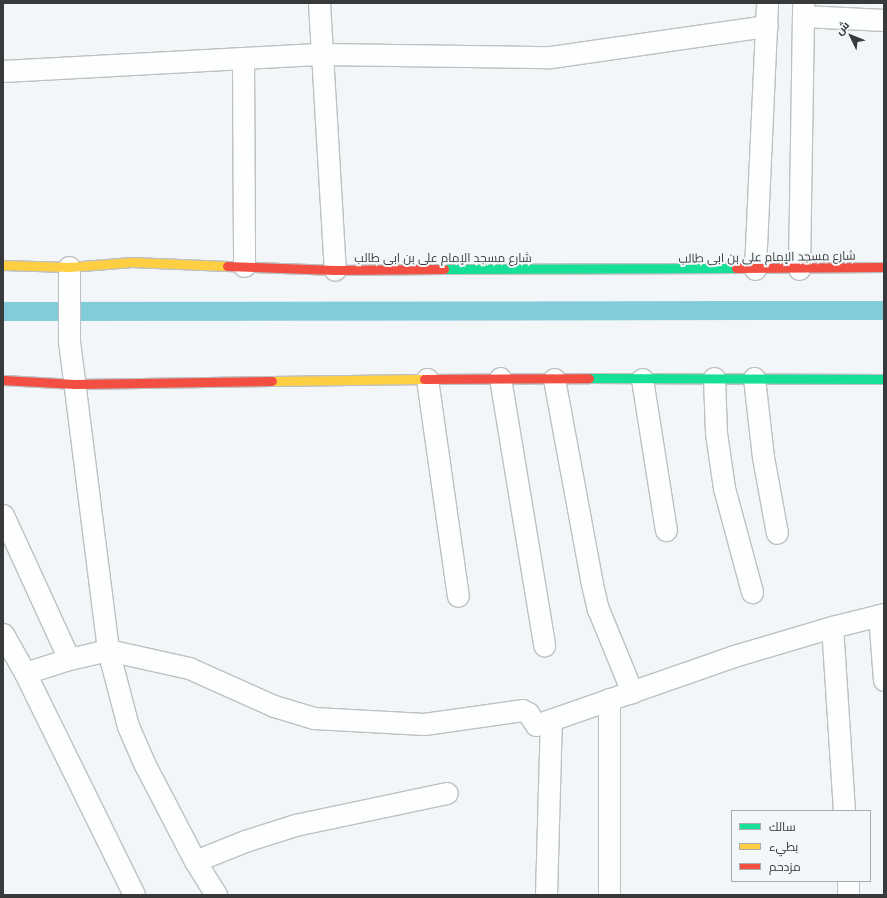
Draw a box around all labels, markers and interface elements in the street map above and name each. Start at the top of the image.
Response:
north arrow [831,16,871,56]
text: ش [832,17,852,38]
street label: شارع مسجد الإمام على بن ابى طالب [678,248,856,266]
street label: شارع مسجد الإمام على بن ابى طالب [354,251,532,265]
legend [731,810,871,882]
text: سالك [769,818,796,835]
text: بطيء [769,838,798,855]
text: مزدحم [769,858,801,875]

